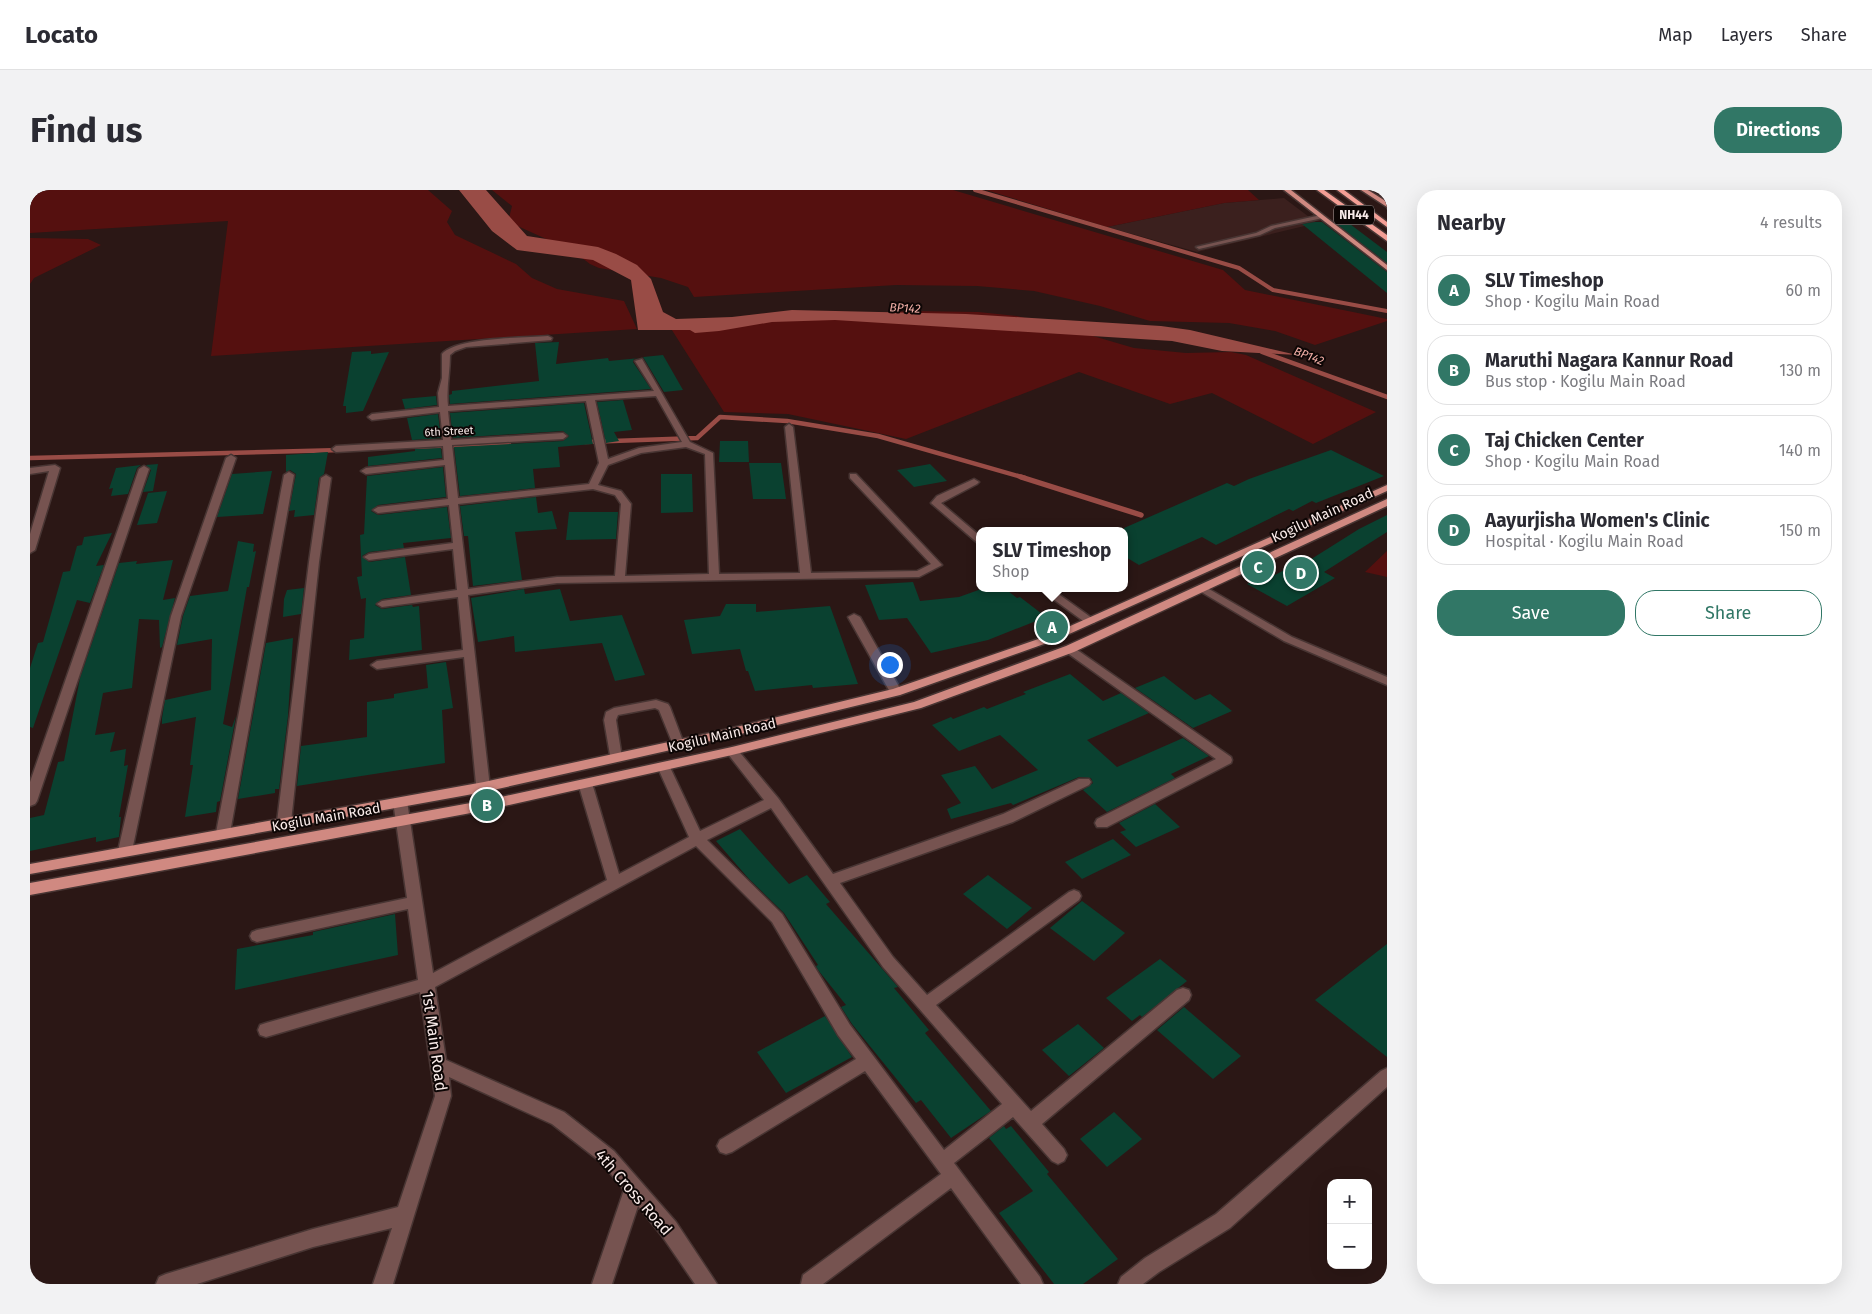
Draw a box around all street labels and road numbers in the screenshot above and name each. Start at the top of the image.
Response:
road number: NH44 [1334,206,1374,224]
street label: 6th Street [424,424,474,439]
street label: Kogilu Main Road [1269,484,1376,546]
street label: Kogilu Main Road [667,715,778,756]
street label: Kogilu Main Road [270,800,382,835]
street label: 1st Main Road [418,990,451,1092]
street label: 4th Cross Road [591,1145,676,1239]

